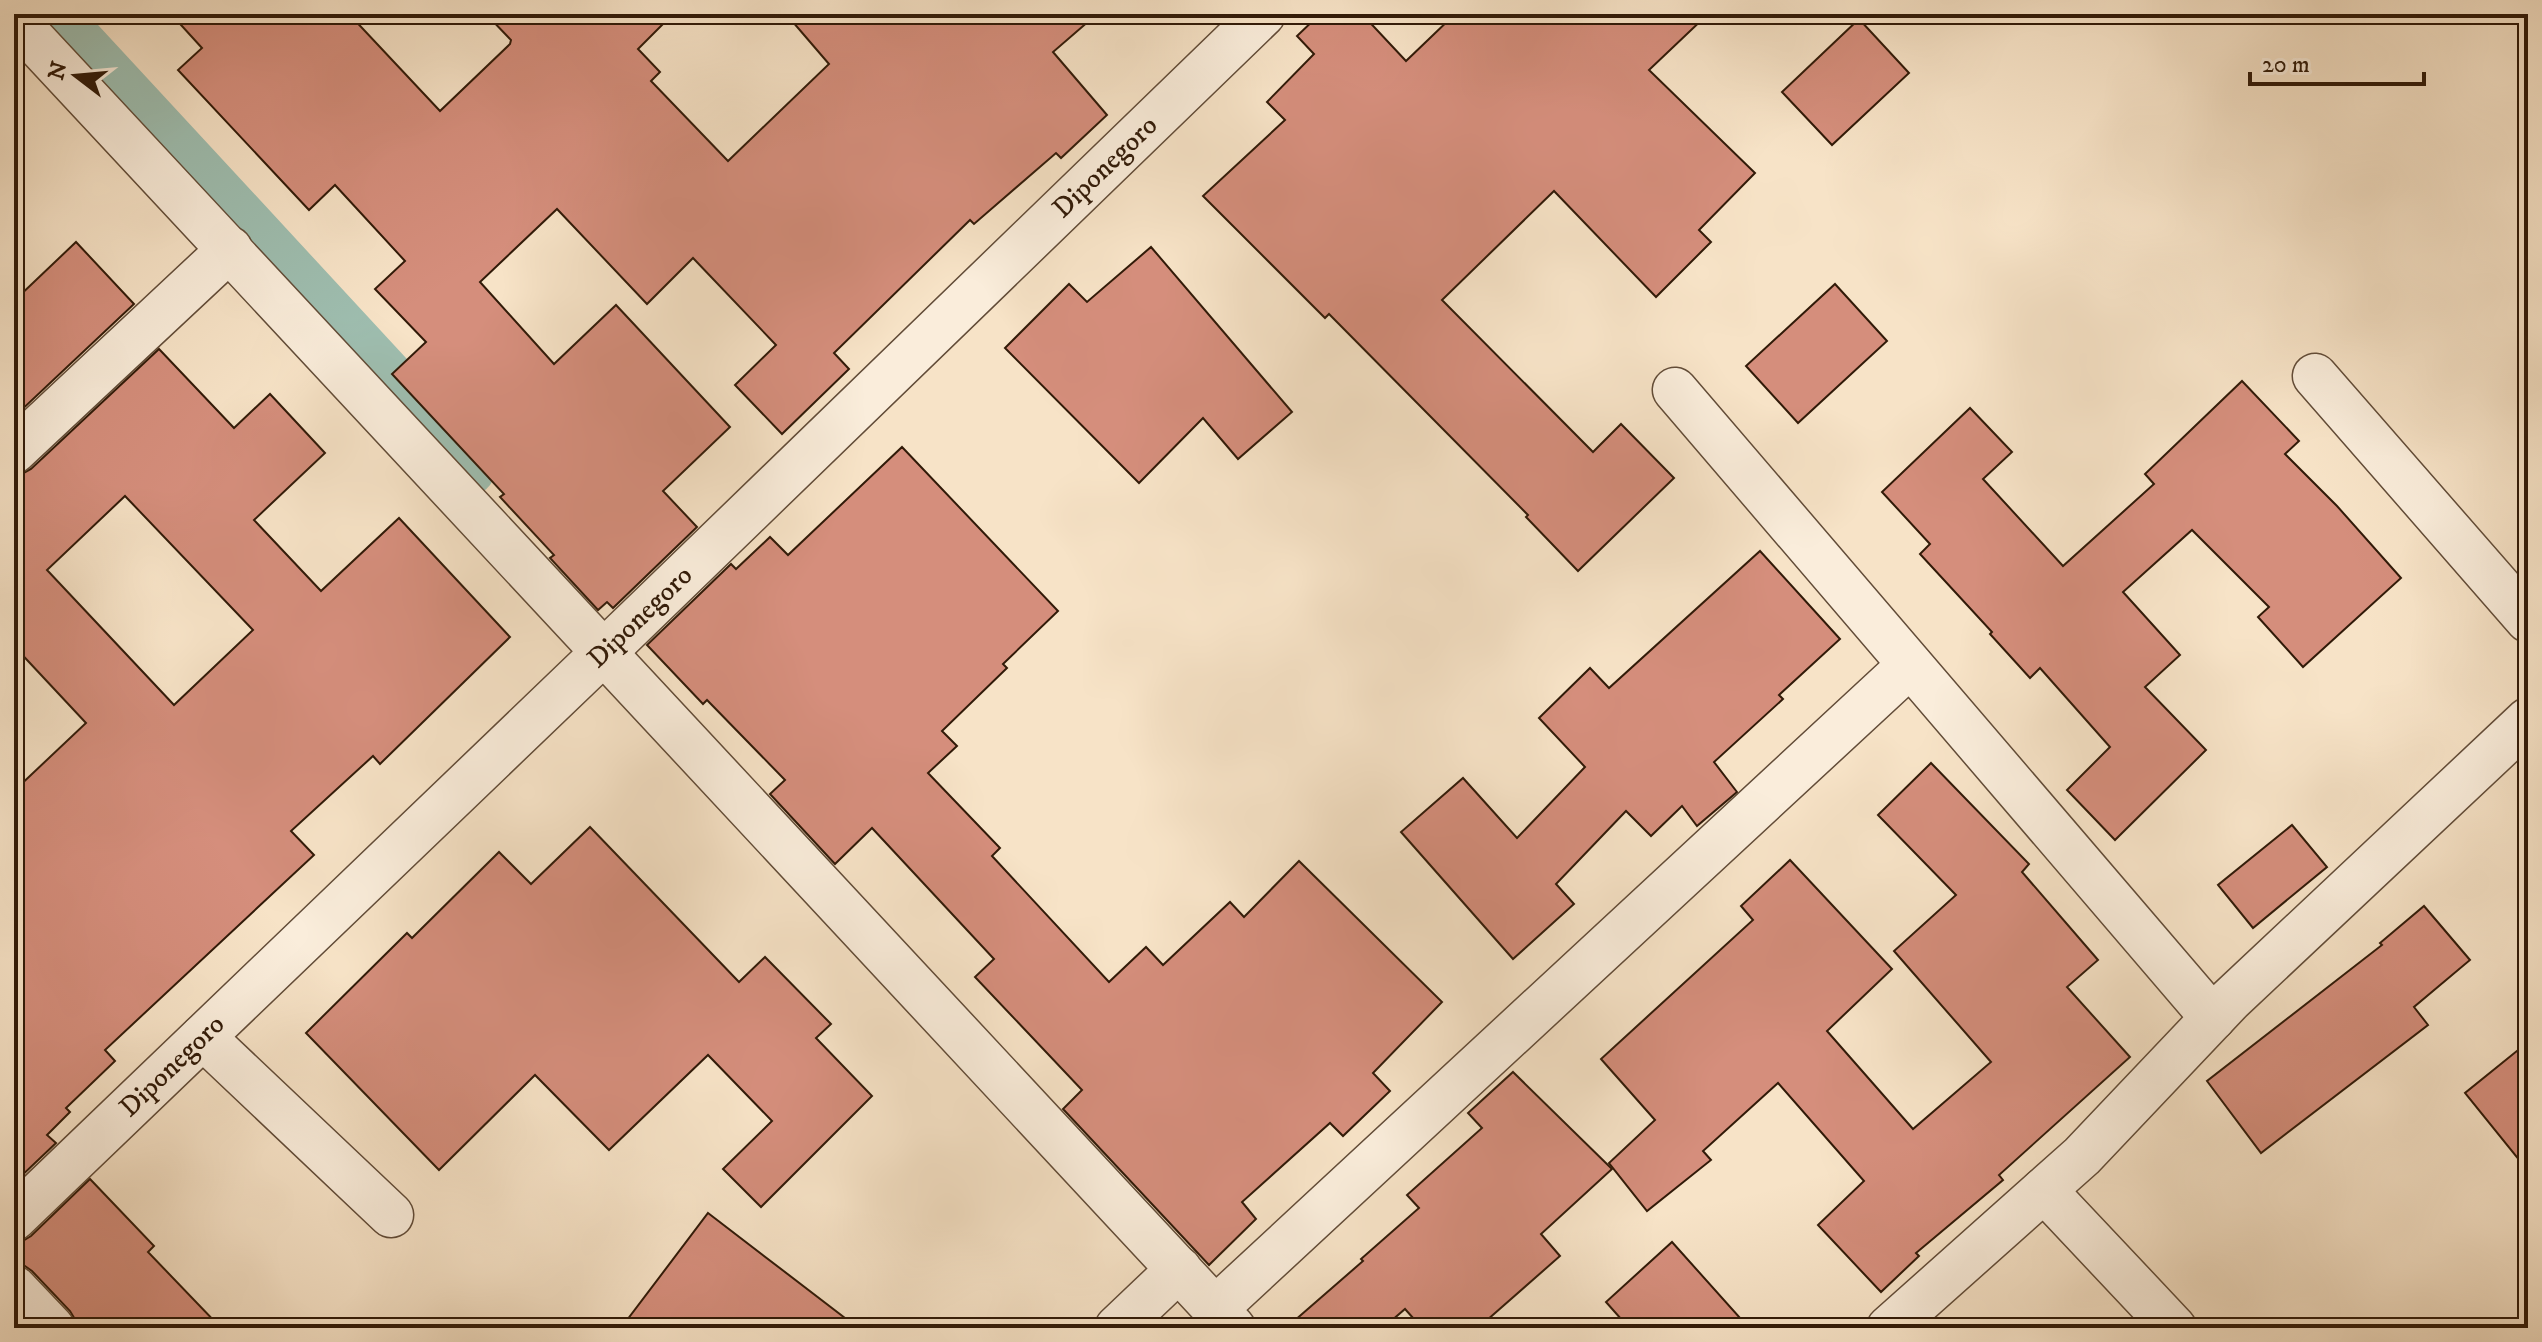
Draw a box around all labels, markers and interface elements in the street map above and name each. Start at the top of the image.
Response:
north arrow [36,36,116,116]
scale bar [2250,36,2424,86]
text: 20 m [2262,50,2310,80]
text: N [43,58,74,83]
street label: Diponegoro [1045,108,1165,226]
street label: Diponegoro [580,558,700,676]
street label: Diponegoro [112,1007,232,1125]

